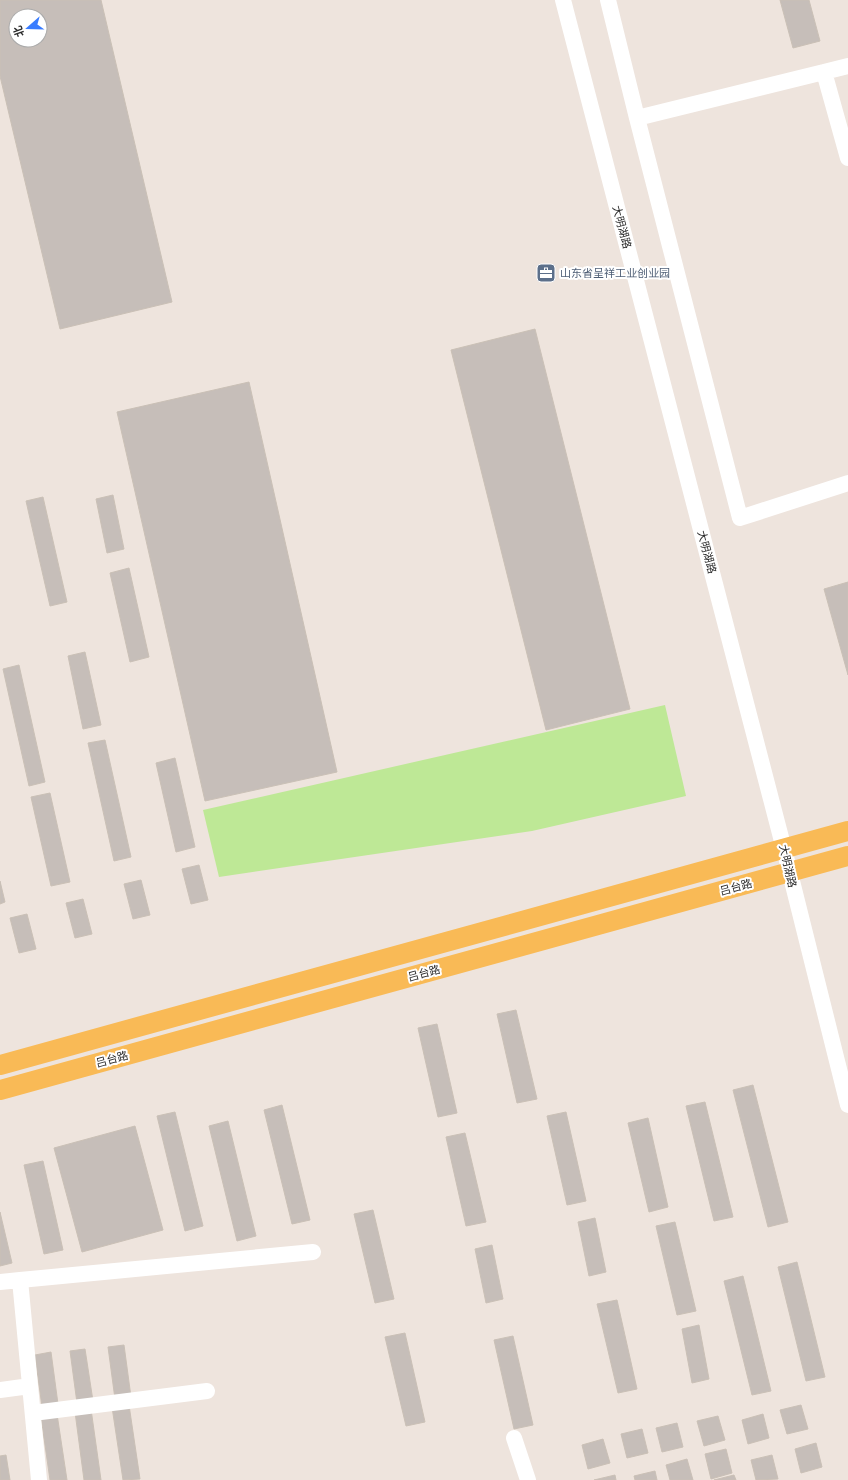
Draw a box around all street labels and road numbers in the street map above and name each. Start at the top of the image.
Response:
street label: 大明湖路 [610,204,633,250]
street label: 大明湖路 [695,529,718,575]
street label: 大明湖路 [776,843,799,889]
street label: 吕台路 [719,877,754,898]
street label: 吕台路 [407,963,442,984]
street label: 吕台路 [95,1049,130,1070]

